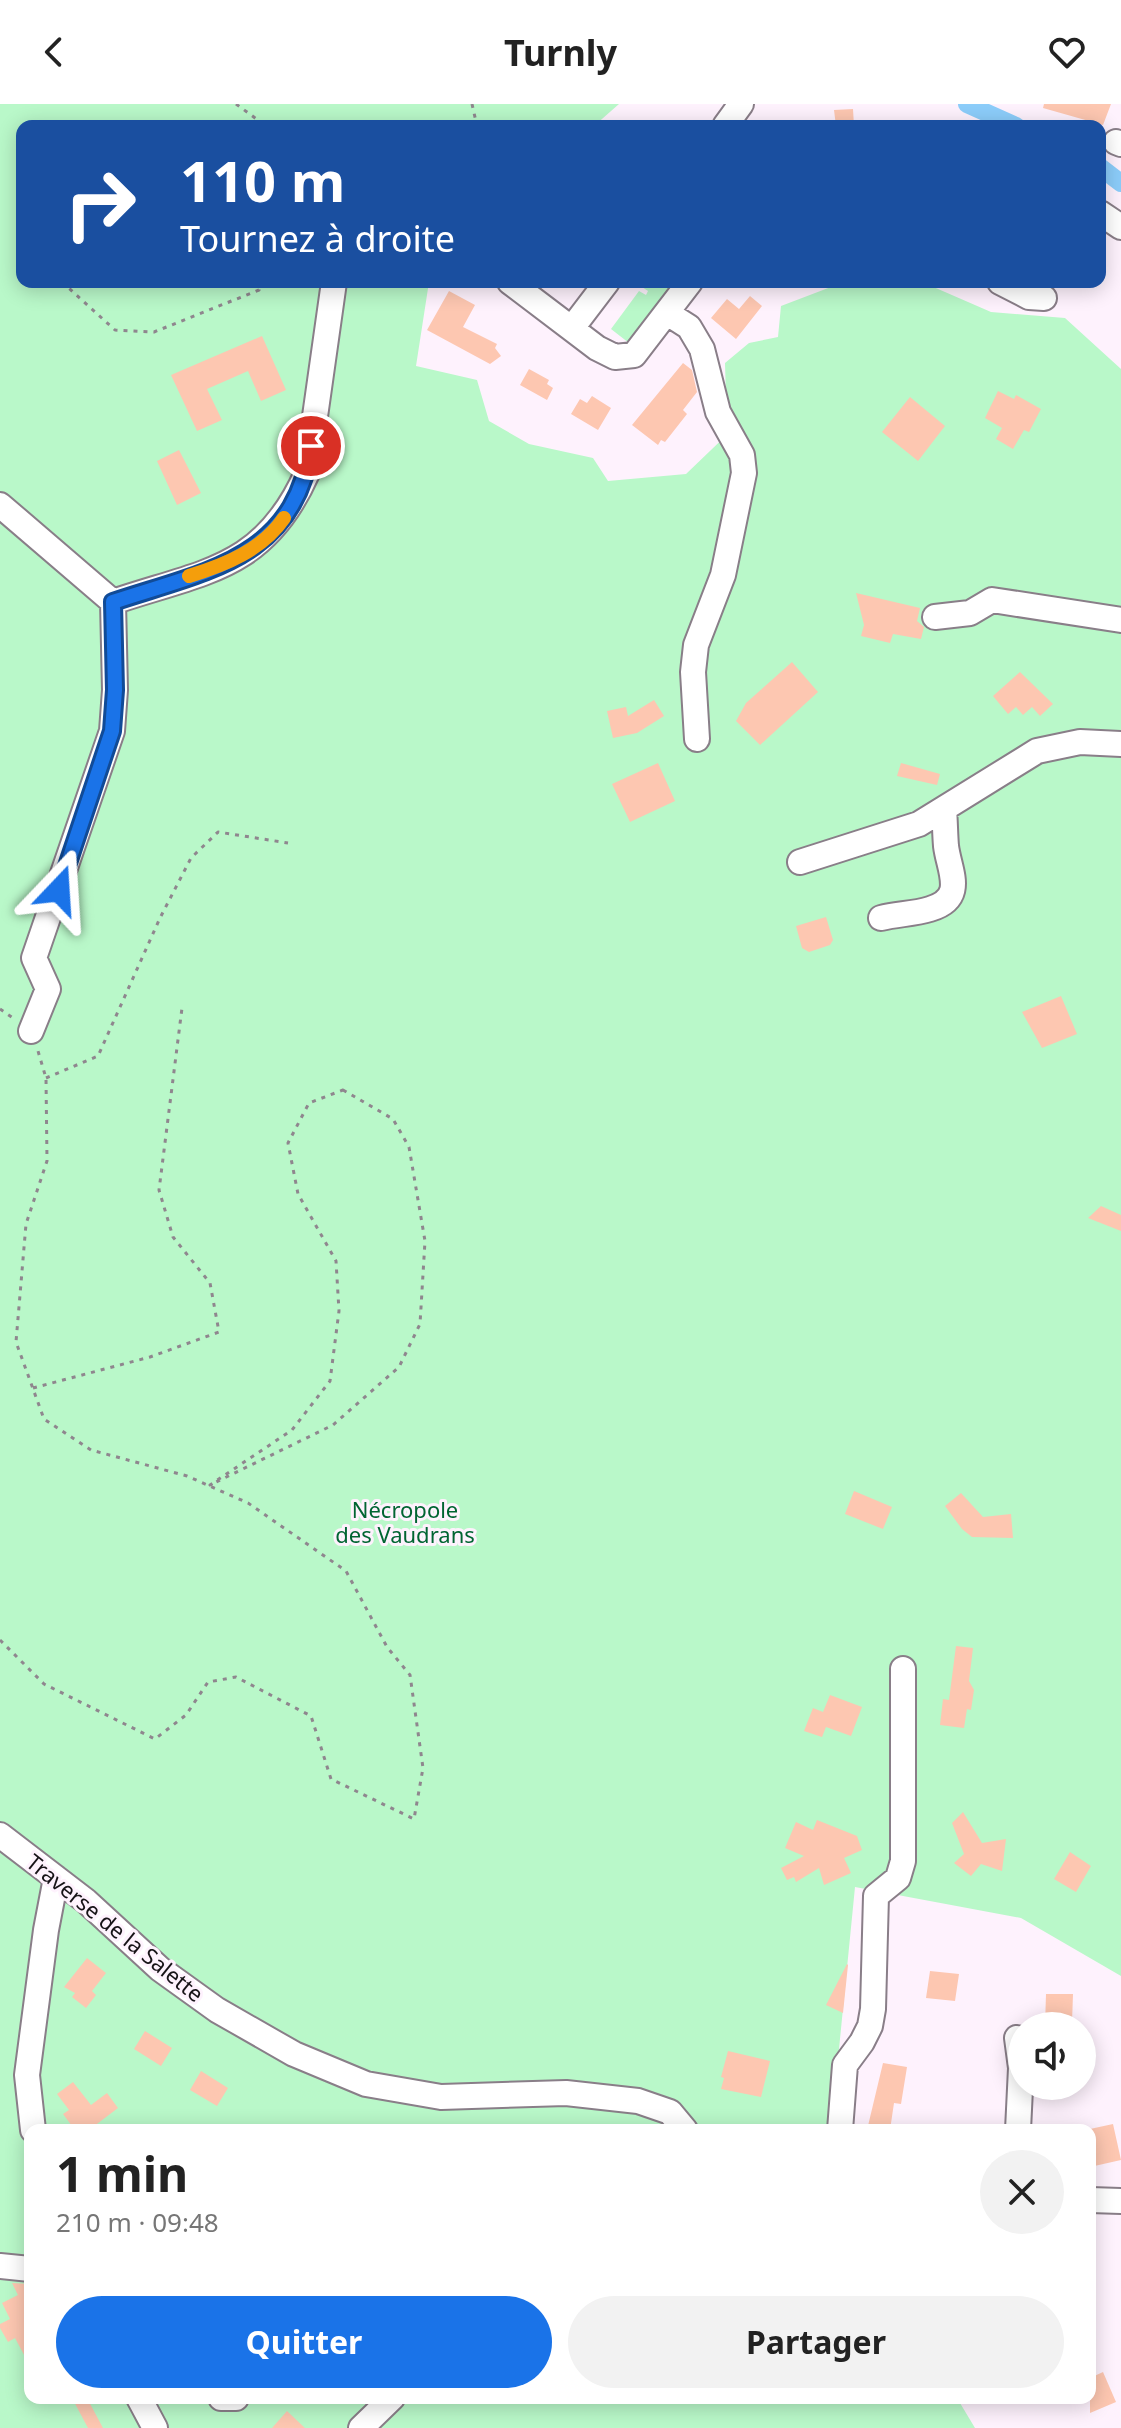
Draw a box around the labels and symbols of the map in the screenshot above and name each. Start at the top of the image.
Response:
pin [277,412,345,480]
position arrow [17,848,101,932]
park label: Nécropole des Vaudrans [335,1494,475,1549]
street label: Traverse de la Salette [21,1846,210,2008]

